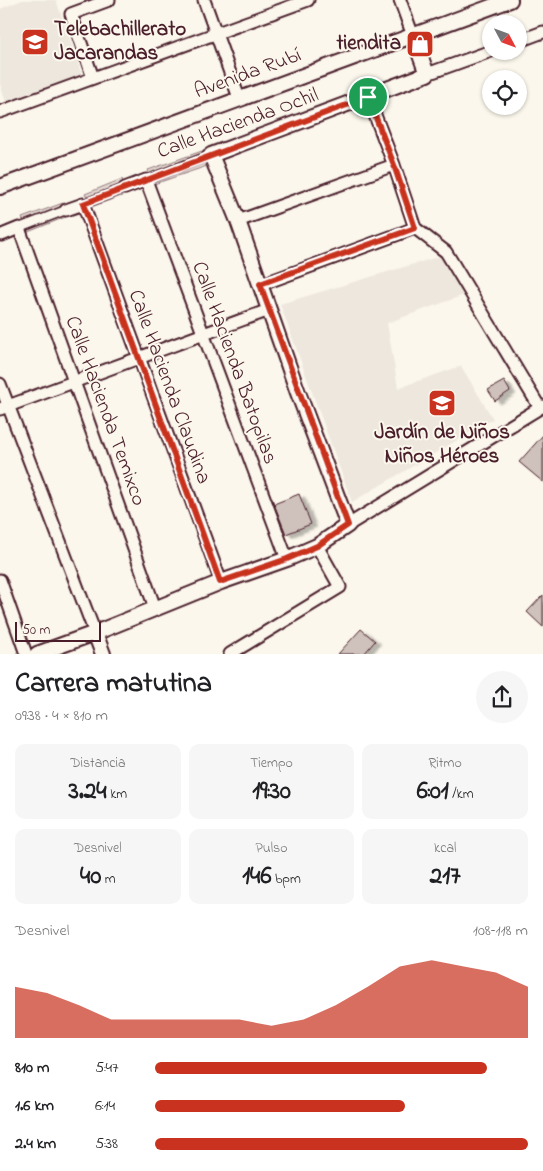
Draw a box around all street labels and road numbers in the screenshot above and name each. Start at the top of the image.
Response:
street label: Avenida Rubí [190,41,306,107]
street label: Calle Hacienda Ochil [153,81,323,167]
street label: Calle Hacienda Batopilas [183,258,285,468]
street label: Calle Hacienda Claudina [120,286,218,488]
street label: Calle Hacienda Temixco [57,312,153,510]

